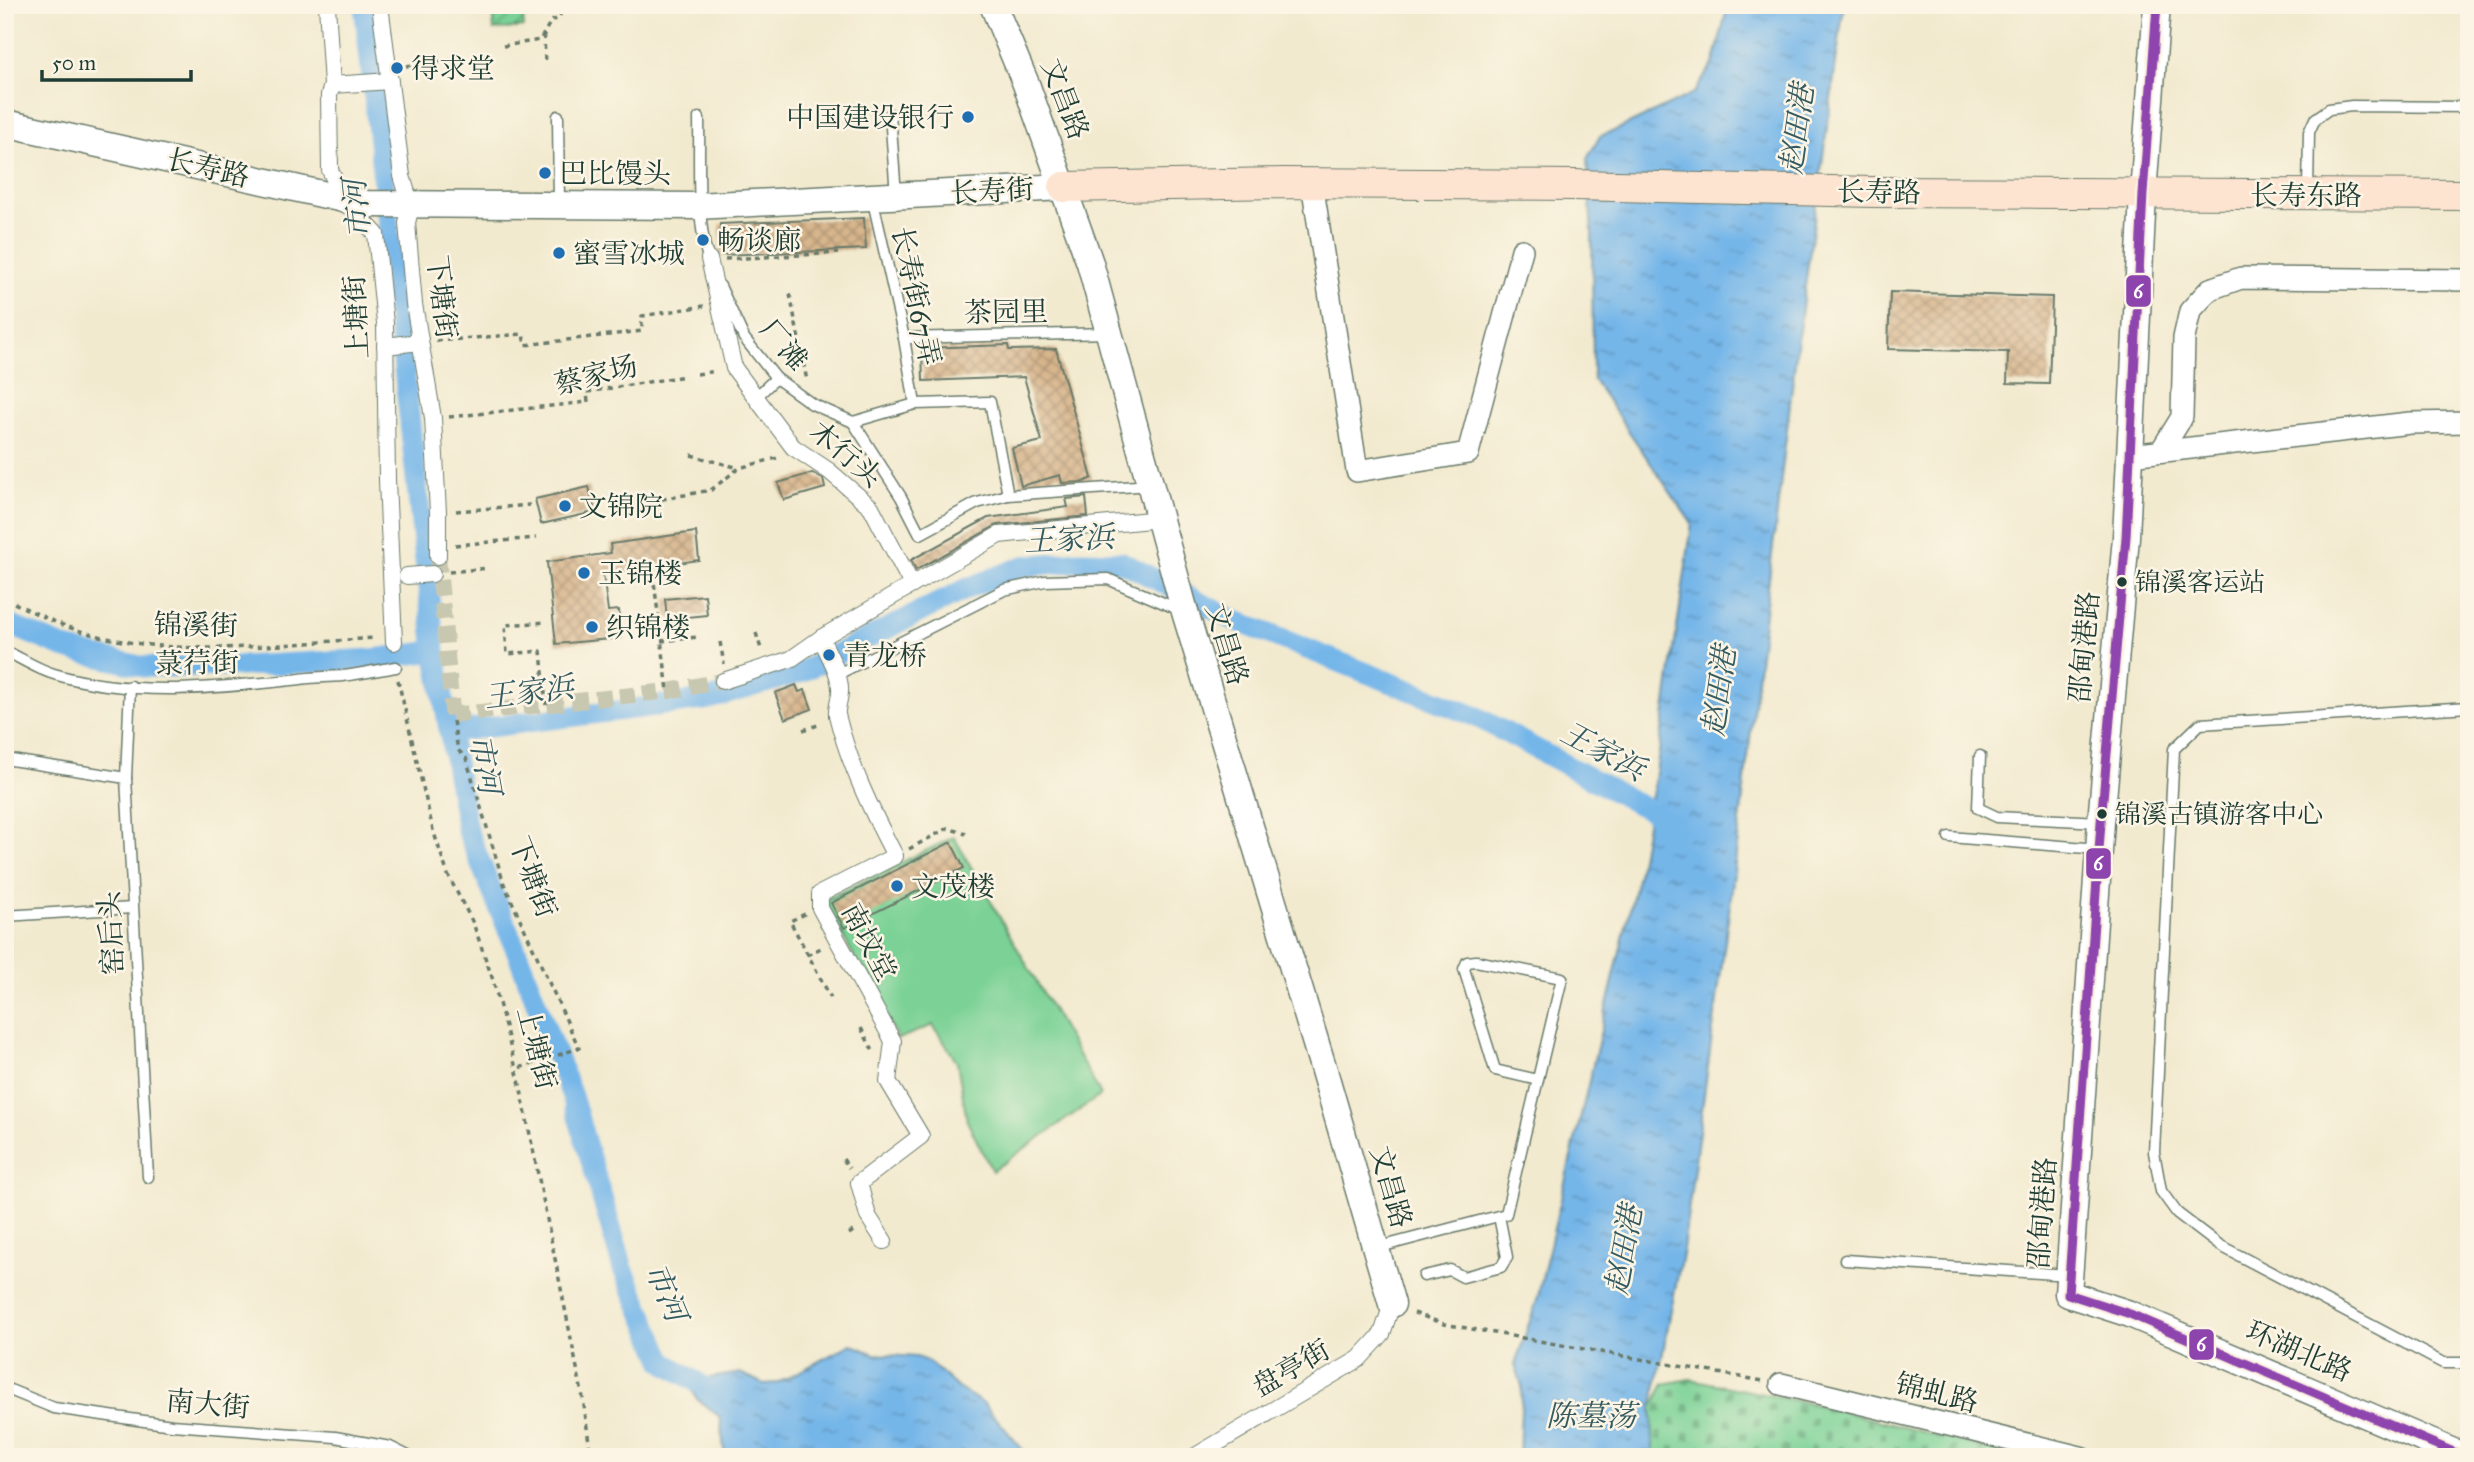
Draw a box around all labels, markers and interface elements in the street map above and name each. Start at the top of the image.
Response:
scale bar [42,38,191,82]
text: 50 m [52,50,97,76]
place label: 得求堂 [411,51,495,86]
street label: 文昌路 [1034,54,1096,144]
marker: 得求堂 [389,60,405,76]
water label: 赵田港 [1773,78,1822,176]
place label: 中国建设银行 [786,100,954,135]
marker: 中国建设银行 [960,109,976,125]
street label: 长寿路 [163,141,253,195]
place label: 巴比馒头 [559,156,671,191]
marker: 巴比馒头 [537,165,553,181]
street label: 长寿街 [949,171,1035,211]
water label: 市河 [335,172,378,241]
street label: 长寿路 [1837,174,1921,210]
street label: 长寿东路 [2250,178,2362,213]
place label: 畅谈廊 [717,223,801,258]
street label: 长寿街67弄 [884,223,948,369]
marker: 畅谈廊 [695,232,711,248]
place label: 蜜雪冰城 [573,236,685,271]
marker: 蜜雪冰城 [551,245,567,261]
street label: 下塘街 [420,253,464,341]
street label: 上塘街 [336,274,376,360]
line badge: 6 [2125,274,2152,308]
text: 6 [2133,280,2144,303]
street label: 茶园里 [964,294,1048,330]
street label: 厂滩 [752,312,816,378]
street label: 蔡家场 [551,348,641,402]
street label: 木行头 [803,414,889,494]
place label: 文锦院 [579,489,663,524]
marker: 文锦院 [557,498,573,514]
water label: 王家浜 [1023,519,1117,559]
place label: 玉锦楼 [598,556,682,591]
marker: 玉锦楼 [576,565,592,581]
place label: 锦溪客运站 [2135,566,2265,598]
marker: 锦溪客运站 [2115,575,2129,589]
street label: 邵甸港路 [2062,590,2106,704]
street label: 文昌路 [1198,599,1256,689]
street label: 锦溪街 [154,607,238,643]
place label: 织锦楼 [606,610,690,645]
marker: 织锦楼 [584,619,600,635]
place label: 青龙桥 [843,638,927,673]
water label: 赵田港 [1695,640,1744,738]
street label: 菉荇街 [155,645,239,681]
marker: 青龙桥 [821,647,837,663]
water label: 王家浜 [482,668,578,715]
water label: 王家浜 [1555,714,1653,789]
water label: 市河 [462,731,509,802]
place label: 锦溪古镇游客中心 [2115,798,2323,830]
marker: 锦溪古镇游客中心 [2095,807,2109,821]
street label: 下塘街 [502,832,564,922]
line badge: 6 [2085,847,2112,880]
text: 6 [2093,852,2104,875]
place label: 文茂楼 [911,869,995,904]
marker: 文茂楼 [889,878,905,894]
street label: 窑后头 [91,890,131,976]
street label: 南坟堂 [834,897,904,987]
street label: 上塘街 [510,1003,564,1093]
street label: 文昌路 [1363,1142,1419,1232]
street label: 邵甸港路 [2021,1156,2063,1270]
water label: 赵田港 [1598,1199,1650,1297]
water label: 市河 [638,1257,696,1331]
street label: 环湖北路 [2241,1313,2357,1389]
line badge: 6 [2188,1328,2215,1361]
street label: 盘亭街 [1246,1332,1336,1404]
text: 6 [2196,1333,2207,1356]
street label: 锦虬路 [1892,1366,1982,1420]
street label: 南大街 [165,1383,251,1425]
water label: 陈墓荡 [1546,1398,1641,1434]

